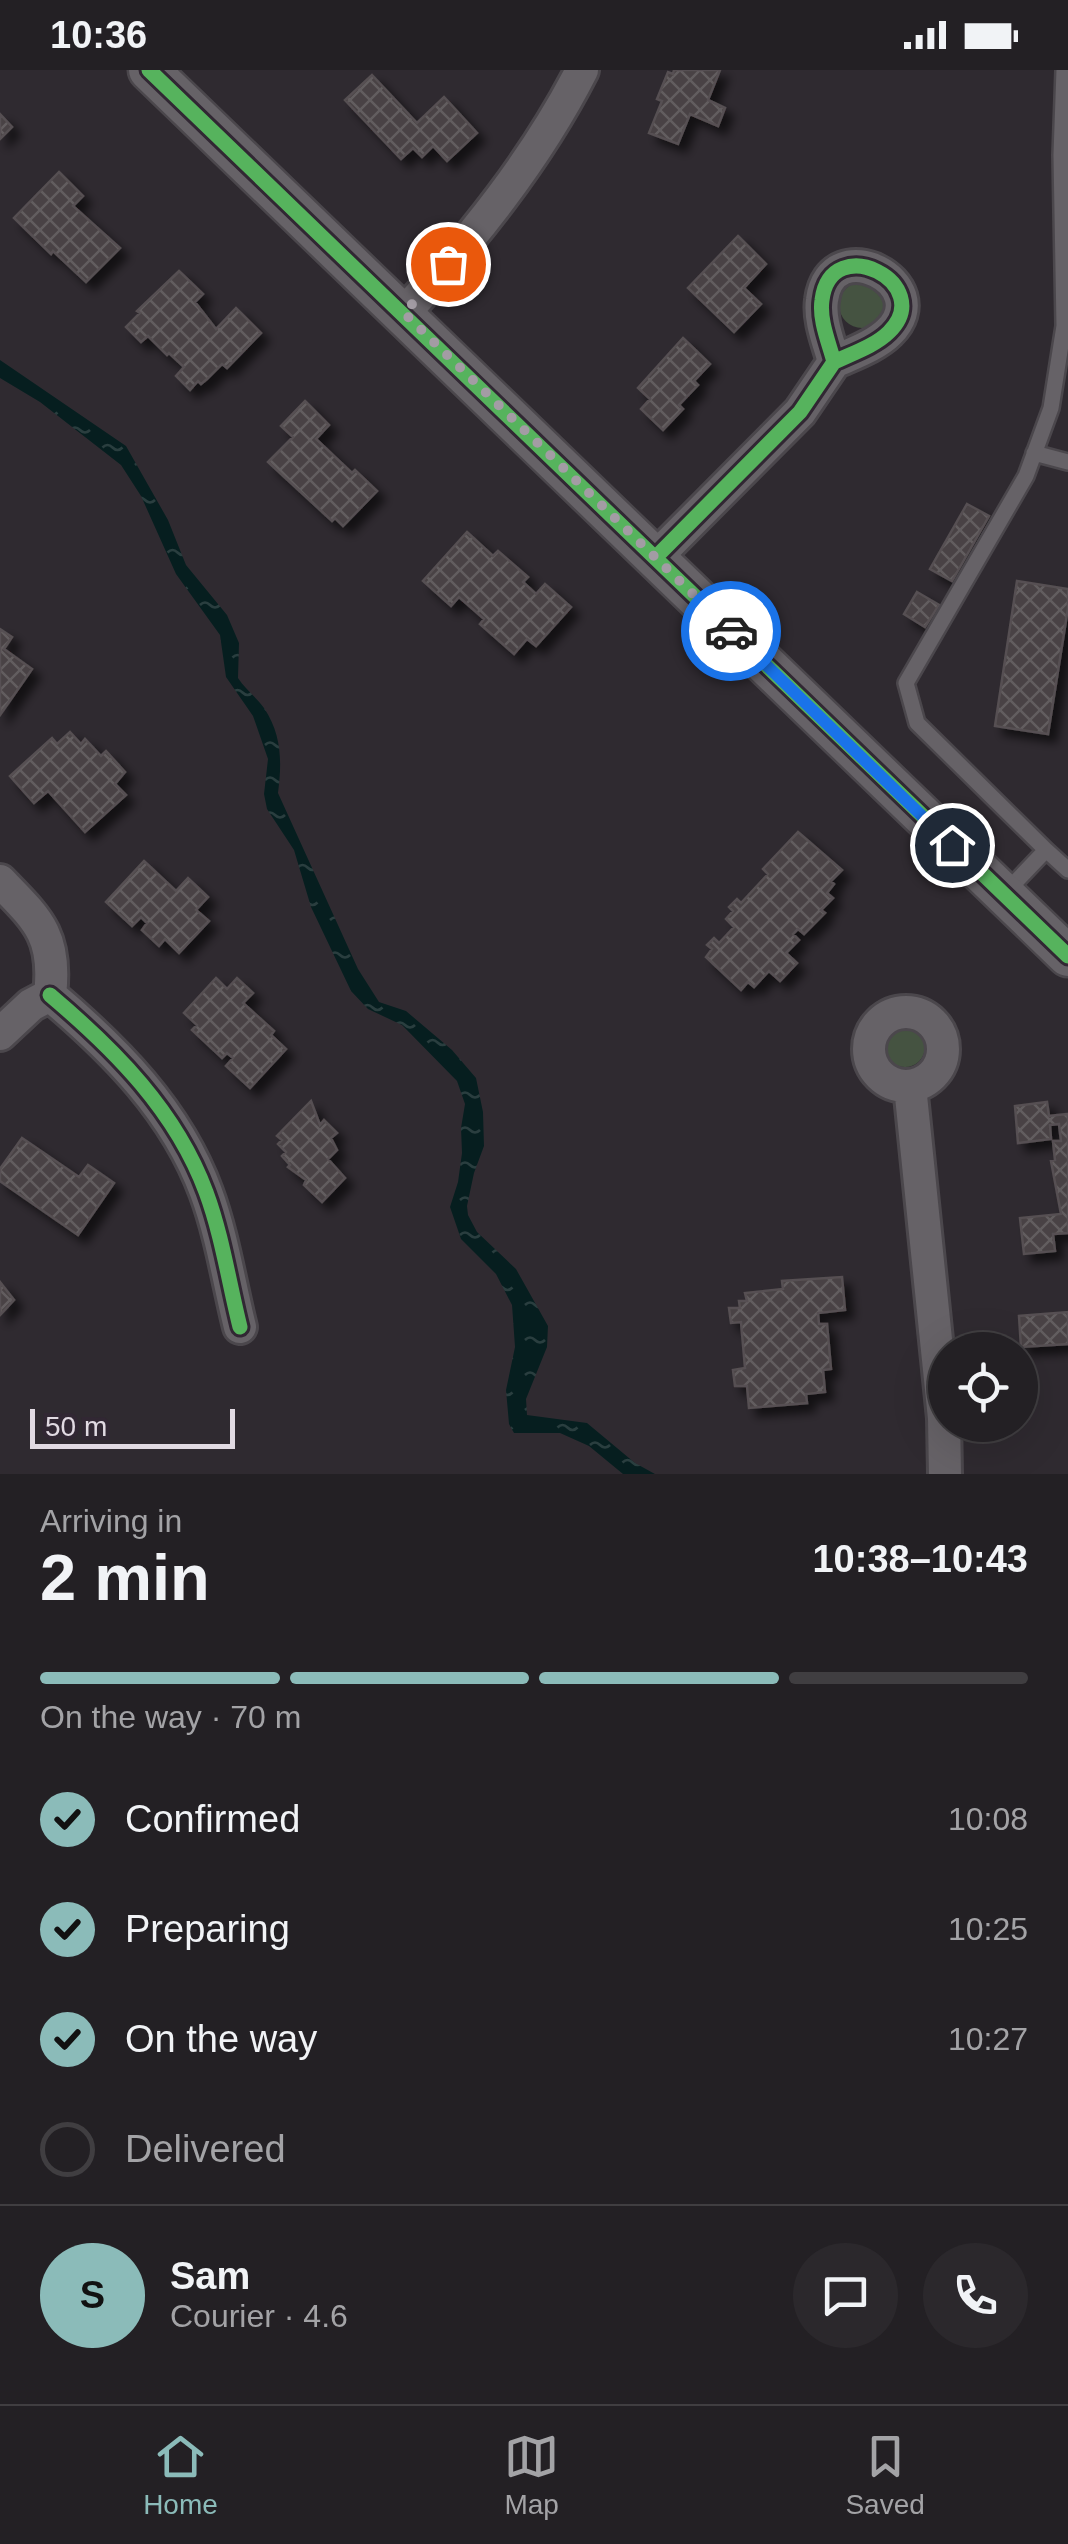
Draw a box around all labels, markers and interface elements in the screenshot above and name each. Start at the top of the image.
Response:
text: 10:36 [50,14,147,56]
pin [406,222,491,307]
icon: bag [421,237,476,292]
courier [681,581,781,681]
icon: car [704,604,759,659]
pin [910,803,995,888]
icon: home [925,818,980,873]
map controls [928,1332,1038,1442]
button: locate [928,1332,1038,1442]
scale bar [30,1404,235,1448]
text: 50 m [45,1411,107,1442]
text: Arriving in [40,1503,182,1539]
text: 10:38–10:43 [812,1538,1028,1580]
text: 2 min [40,1541,210,1614]
text: On the way · 70 m [40,1699,301,1735]
icon: check [40,1792,95,1847]
text: Confirmed [125,1798,300,1840]
text: 10:08 [948,1801,1028,1837]
icon: check [40,1902,95,1957]
text: Preparing [125,1908,290,1950]
text: 10:25 [948,1911,1028,1947]
icon: check [40,2012,95,2067]
text: On the way [125,2018,317,2060]
text: 10:27 [948,2021,1028,2057]
text: Delivered [125,2128,286,2170]
button: chat [793,2243,898,2348]
button: phone [923,2243,1028,2348]
text: Sam [170,2255,250,2297]
text: S [80,2274,105,2316]
text: Courier · 4.6 [170,2298,348,2334]
tab: Home [143,2429,218,2521]
tab: Map [504,2429,559,2521]
tab: Saved [845,2429,925,2521]

